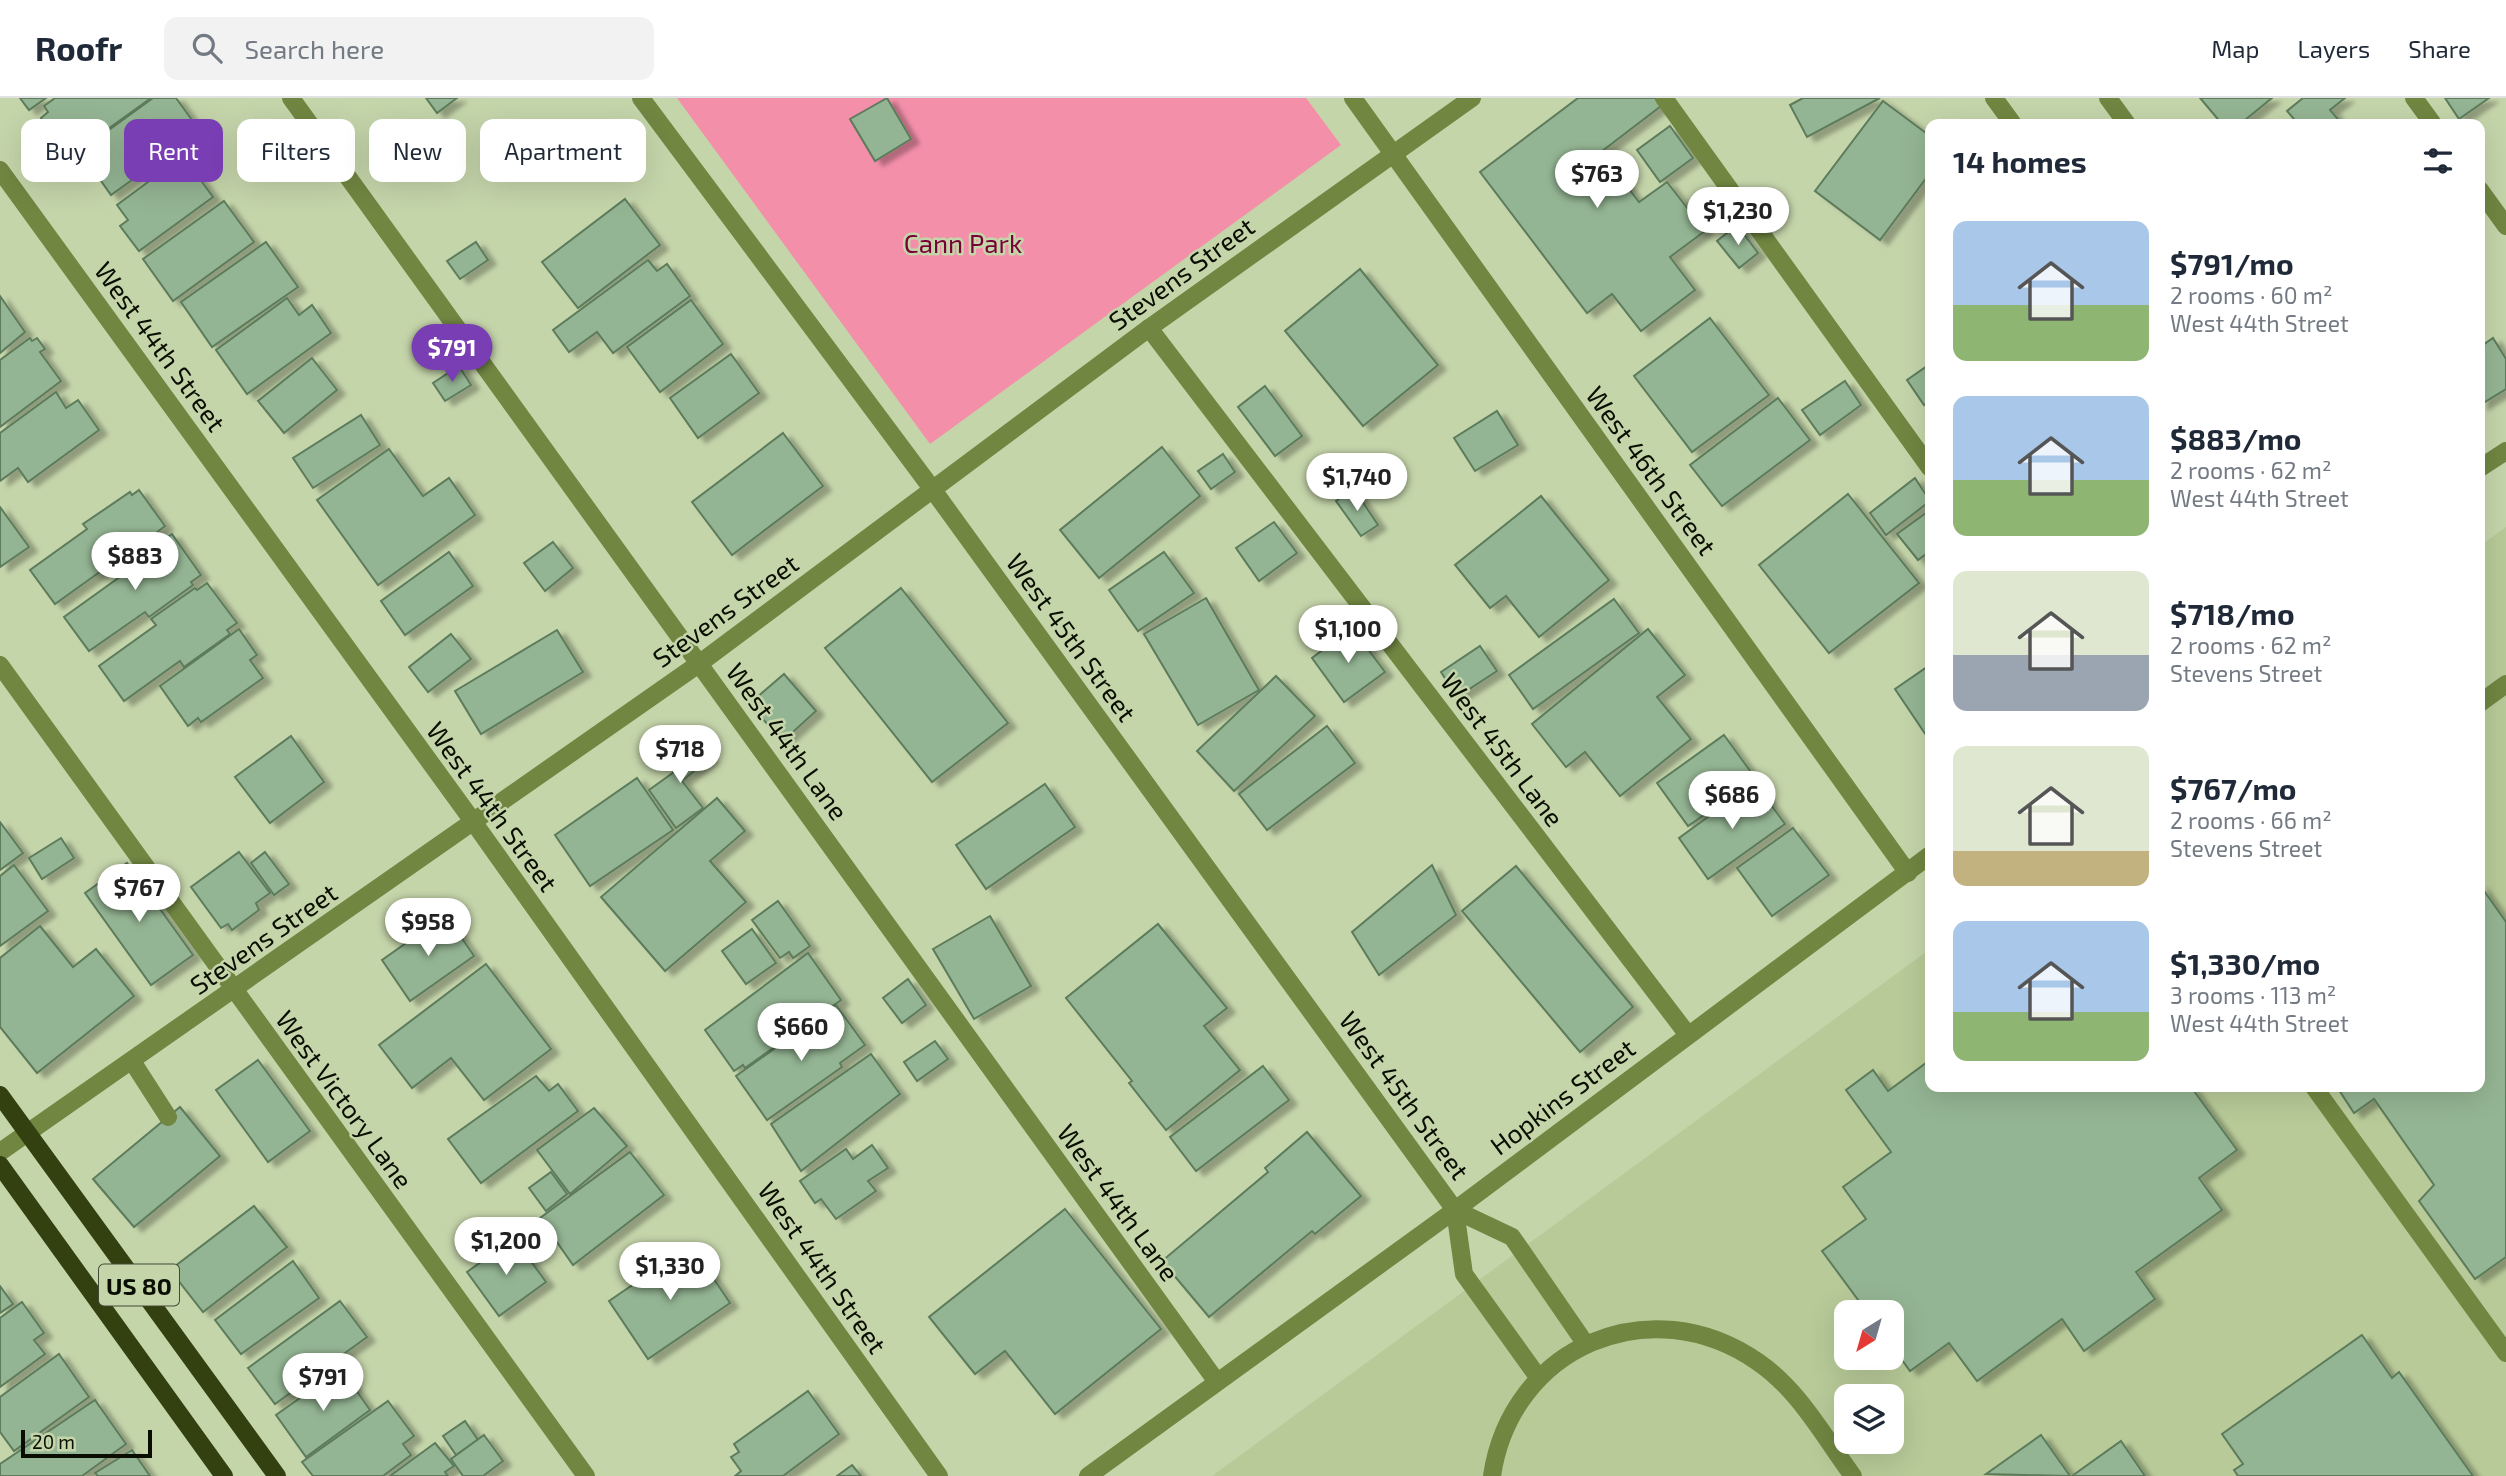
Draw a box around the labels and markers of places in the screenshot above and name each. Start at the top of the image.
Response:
pin: $763 [1556,150,1638,210]
pin: $1,230 [1681,188,1795,247]
pin: $791 [411,324,493,384]
pin: $1,740 [1300,454,1414,513]
pin: $883 [94,532,176,592]
pin: $1,100 [1291,606,1405,665]
pin: $718 [639,726,721,785]
pin: $686 [1691,772,1773,831]
pin: $767 [98,864,180,924]
pin: $958 [387,898,469,958]
pin: $660 [760,1004,842,1063]
pin: $1,200 [449,1218,563,1277]
pin: $1,330 [613,1242,727,1302]
pin: $791 [282,1354,364,1413]

